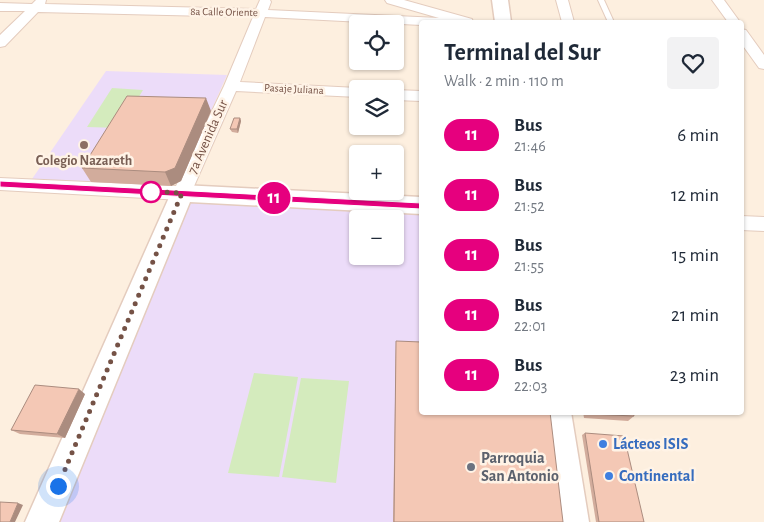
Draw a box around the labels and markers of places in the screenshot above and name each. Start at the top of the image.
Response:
marker: Colegio Nazareth [78,139,90,151]
place label: Colegio Nazareth [36,154,132,168]
unlabelled marker [140,181,162,203]
place label: Lácteos ISIS [613,436,689,452]
marker: Lácteos ISIS [597,438,609,450]
place label: Parroquia San Antonio [481,450,559,484]
marker: Parroquia San Antonio [465,461,477,473]
place label: Continental [619,468,695,484]
marker: Continental [603,470,615,482]

